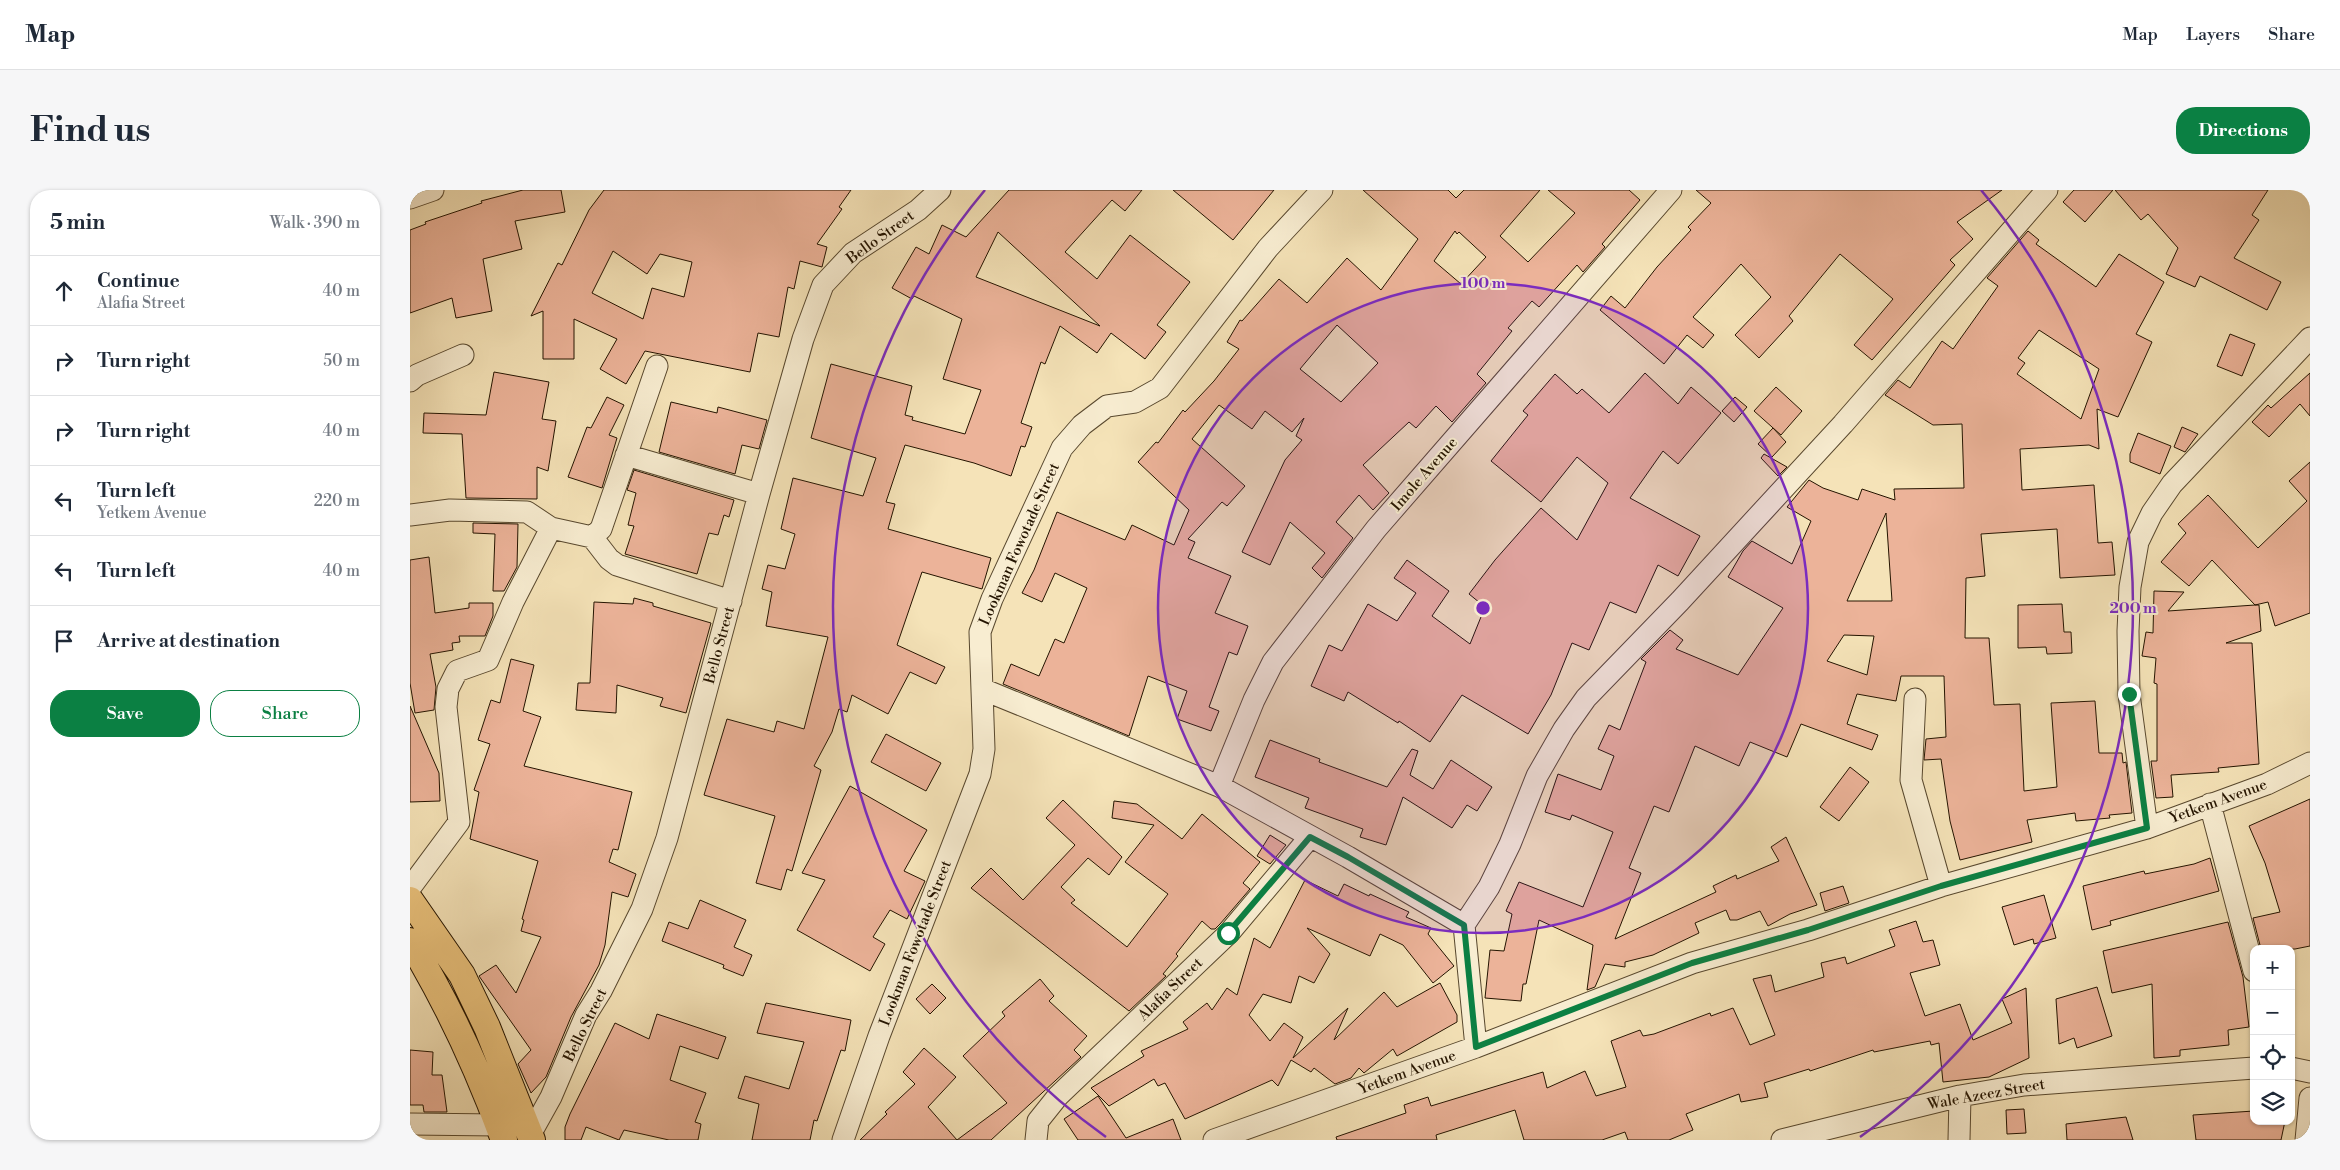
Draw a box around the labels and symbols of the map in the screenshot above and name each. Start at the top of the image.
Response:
street label: Bello Street [842,206,918,269]
text: 100 m [1461,274,1506,293]
street label: Imole Avenue [1387,433,1462,515]
street label: Lookman Fowotade Street [975,459,1064,628]
centre of rings [1474,599,1492,617]
text: 200 m [2109,599,2157,618]
street label: Bello Street [700,604,739,687]
route end [2118,683,2141,706]
street label: Yetkem Avenue [2166,775,2270,828]
street label: Lookman Fowotade Street [875,857,956,1029]
route start [1217,922,1240,945]
street label: Alafia Street [1133,953,1207,1026]
street label: Bello Street [559,985,612,1066]
street label: Yetkem Avenue [1355,1046,1459,1099]
street label: Wale Azeez Street [1925,1075,2047,1114]

